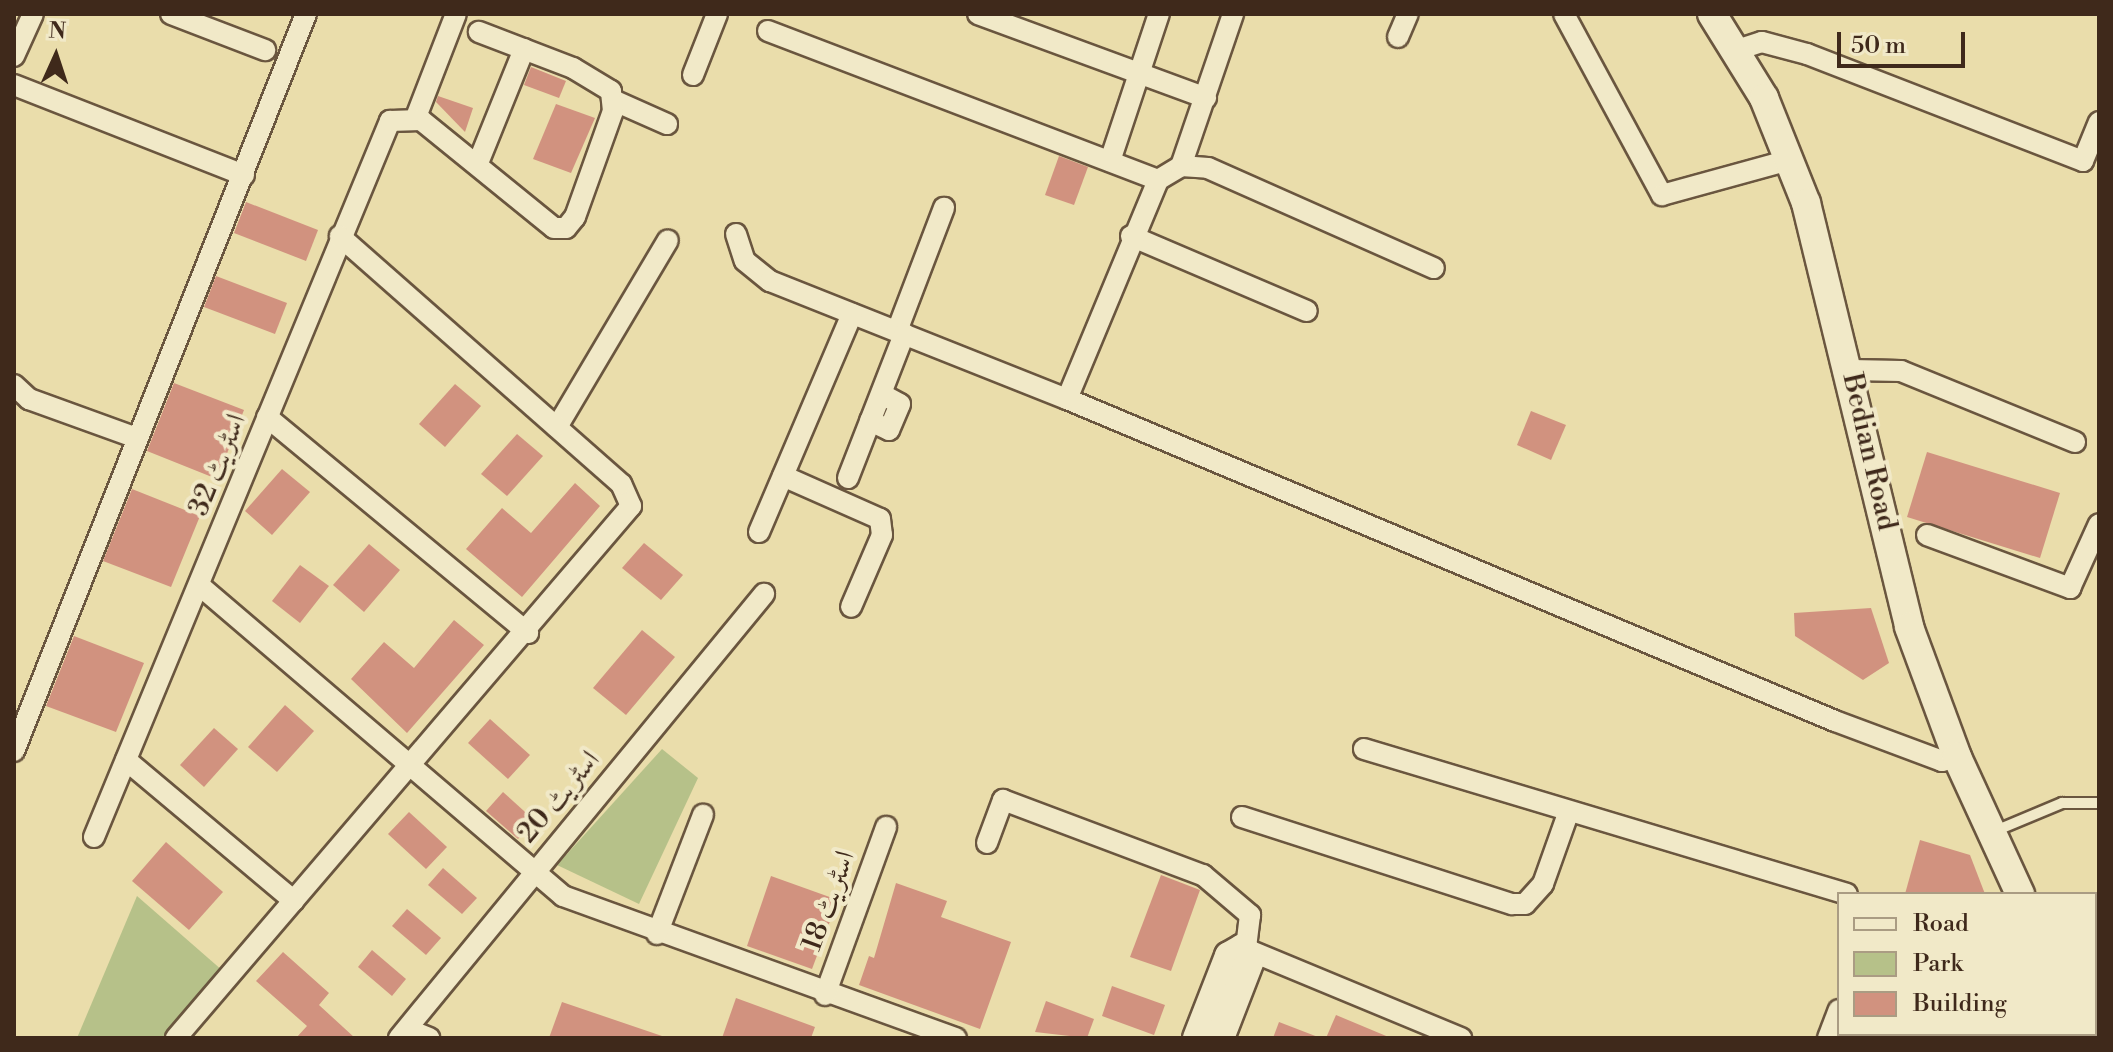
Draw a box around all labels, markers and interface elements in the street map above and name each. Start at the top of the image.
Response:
north arrow [16,16,96,96]
scale bar [1841,16,1969,66]
text: N [48,18,67,45]
text: 50 m [1851,31,1906,61]
street label: Bedian Road [1835,370,1903,534]
street label: اسٹریٹ 32 [182,409,254,521]
street label: اسٹریٹ 20 [511,744,607,850]
street label: اسٹریٹ 18 [795,846,863,956]
legend [1837,892,2097,1036]
text: Road [1913,909,1969,939]
text: Park [1913,949,1963,979]
text: Building [1913,989,2007,1019]

